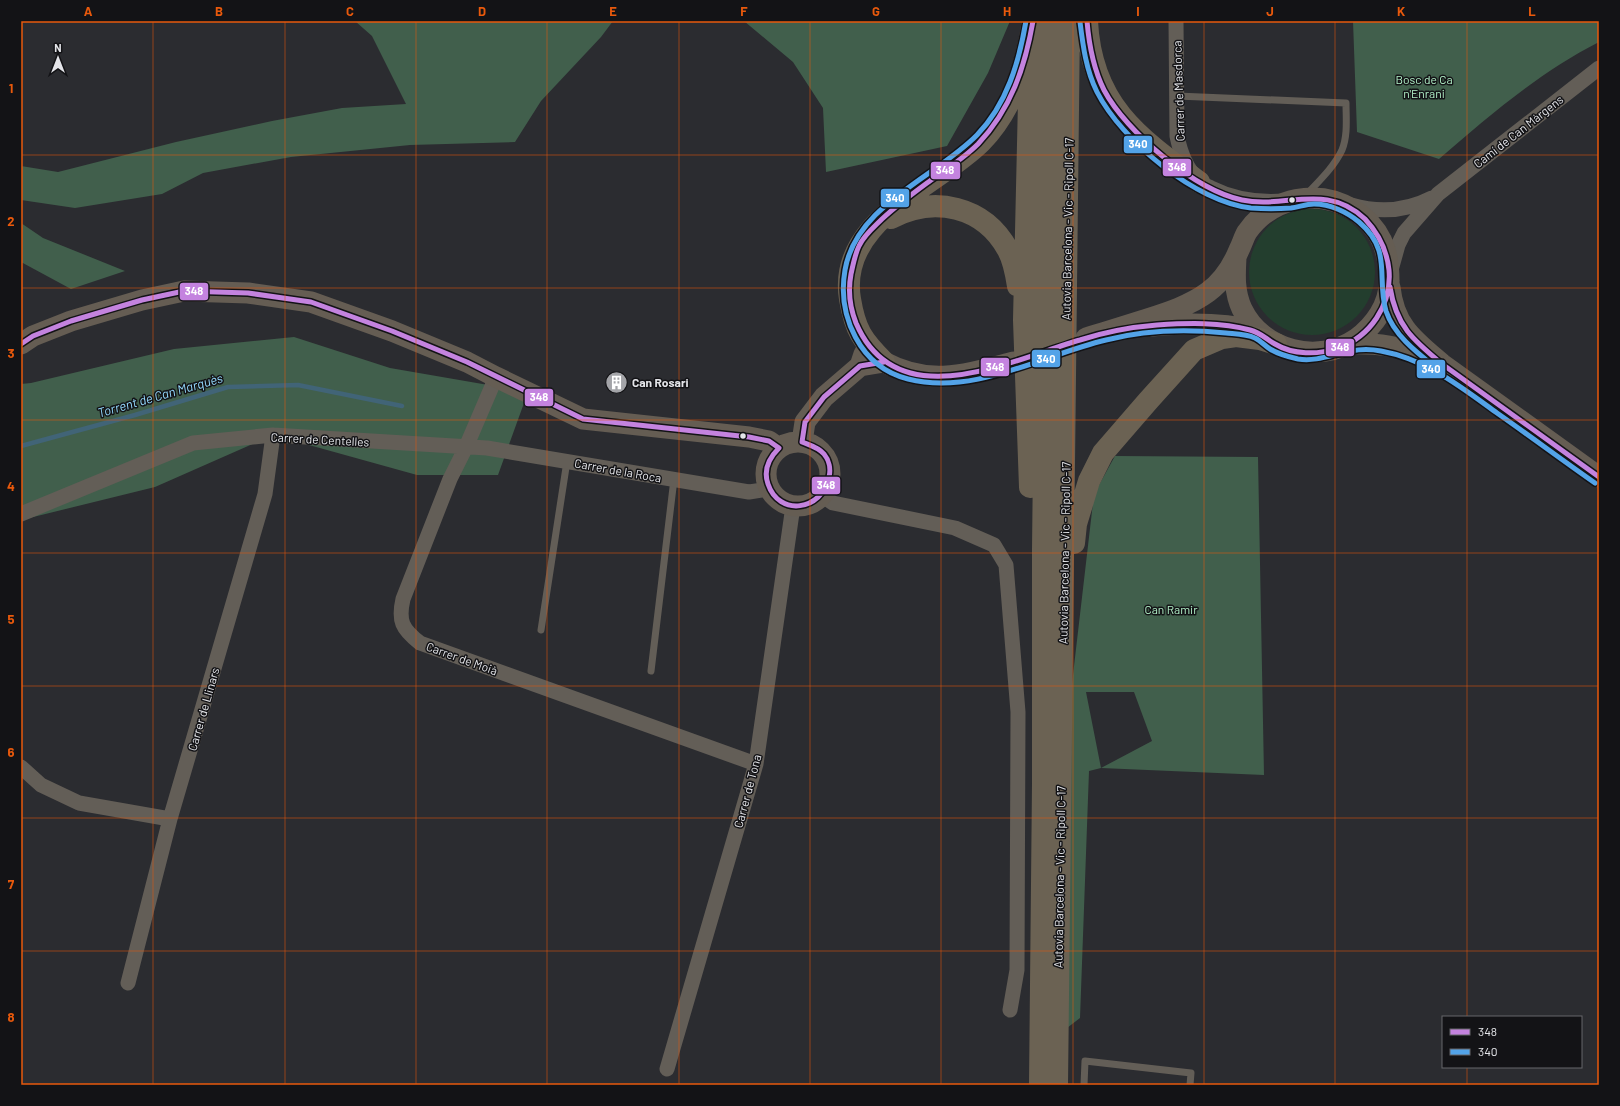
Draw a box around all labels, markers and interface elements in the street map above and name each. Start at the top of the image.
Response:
text: A [84,3,93,19]
text: B [215,3,223,19]
text: C [346,3,354,19]
text: D [478,3,486,19]
text: E [609,3,617,19]
text: F [740,3,748,19]
text: G [872,3,880,19]
text: H [1003,3,1011,19]
text: I [1136,3,1140,19]
text: J [1266,3,1274,19]
text: K [1397,3,1405,19]
text: L [1528,3,1536,19]
north arrow [38,38,78,78]
street label: Carrer de Masdorca [1169,40,1187,142]
text: N [54,41,62,54]
park label: Bosc de Ca n'Enrani [1395,72,1453,100]
text: 1 [9,80,13,96]
street label: Camí de Can Màrgens [1470,92,1566,170]
line badge: 340 [1123,135,1153,154]
street label: Autovia Barcelona - Vic - Ripoll C-17 [1058,137,1076,320]
text: 340 [1129,137,1147,150]
line badge: 348 [1162,158,1192,177]
text: 348 [1168,160,1186,173]
line badge: 348 [930,161,961,180]
text: 348 [936,163,954,176]
line badge: 340 [880,188,910,208]
text: 340 [886,191,904,204]
unlabelled marker [1287,195,1297,205]
text: 2 [7,213,15,229]
line badge: 348 [179,282,209,301]
text: 348 [185,284,203,297]
line badge: 348 [1325,338,1355,357]
text: 348 [1331,340,1349,353]
text: 3 [7,345,15,361]
line badge: 340 [1031,349,1061,368]
text: 340 [1037,352,1055,365]
line badge: 348 [980,357,1010,377]
line badge: 340 [1416,359,1446,379]
text: 348 [986,360,1004,373]
text: 340 [1422,362,1440,375]
water label: Torrent de Can Marquès [96,369,224,421]
building icon: Can Rosari [604,369,630,395]
place label: Can Rosari [632,375,689,389]
line badge: 348 [524,388,554,407]
text: 348 [530,390,548,403]
street label: Carrer de Centelles [270,429,370,449]
unlabelled marker [738,431,748,441]
street label: Carrer de la Roca [573,455,663,485]
street label: Autovia Barcelona - Vic - Ripoll C-17 [1055,461,1073,644]
line badge: 348 [811,476,841,495]
text: 4 [7,478,15,494]
text: 348 [817,478,835,491]
park label: Can Ramir [1144,602,1198,616]
text: 5 [7,611,15,627]
street label: Carrer de Moià [424,639,500,677]
street label: Carrer de Llinars [184,666,222,752]
text: 6 [8,744,15,760]
street label: Carrer de Tona [730,753,764,829]
street label: Autovia Barcelona - Vic - Ripoll C-17 [1050,785,1068,968]
text: 7 [8,876,15,892]
text: 8 [7,1009,15,1025]
legend [1442,1016,1582,1068]
text: 348 [1478,1024,1497,1038]
text: 340 [1478,1044,1498,1058]

